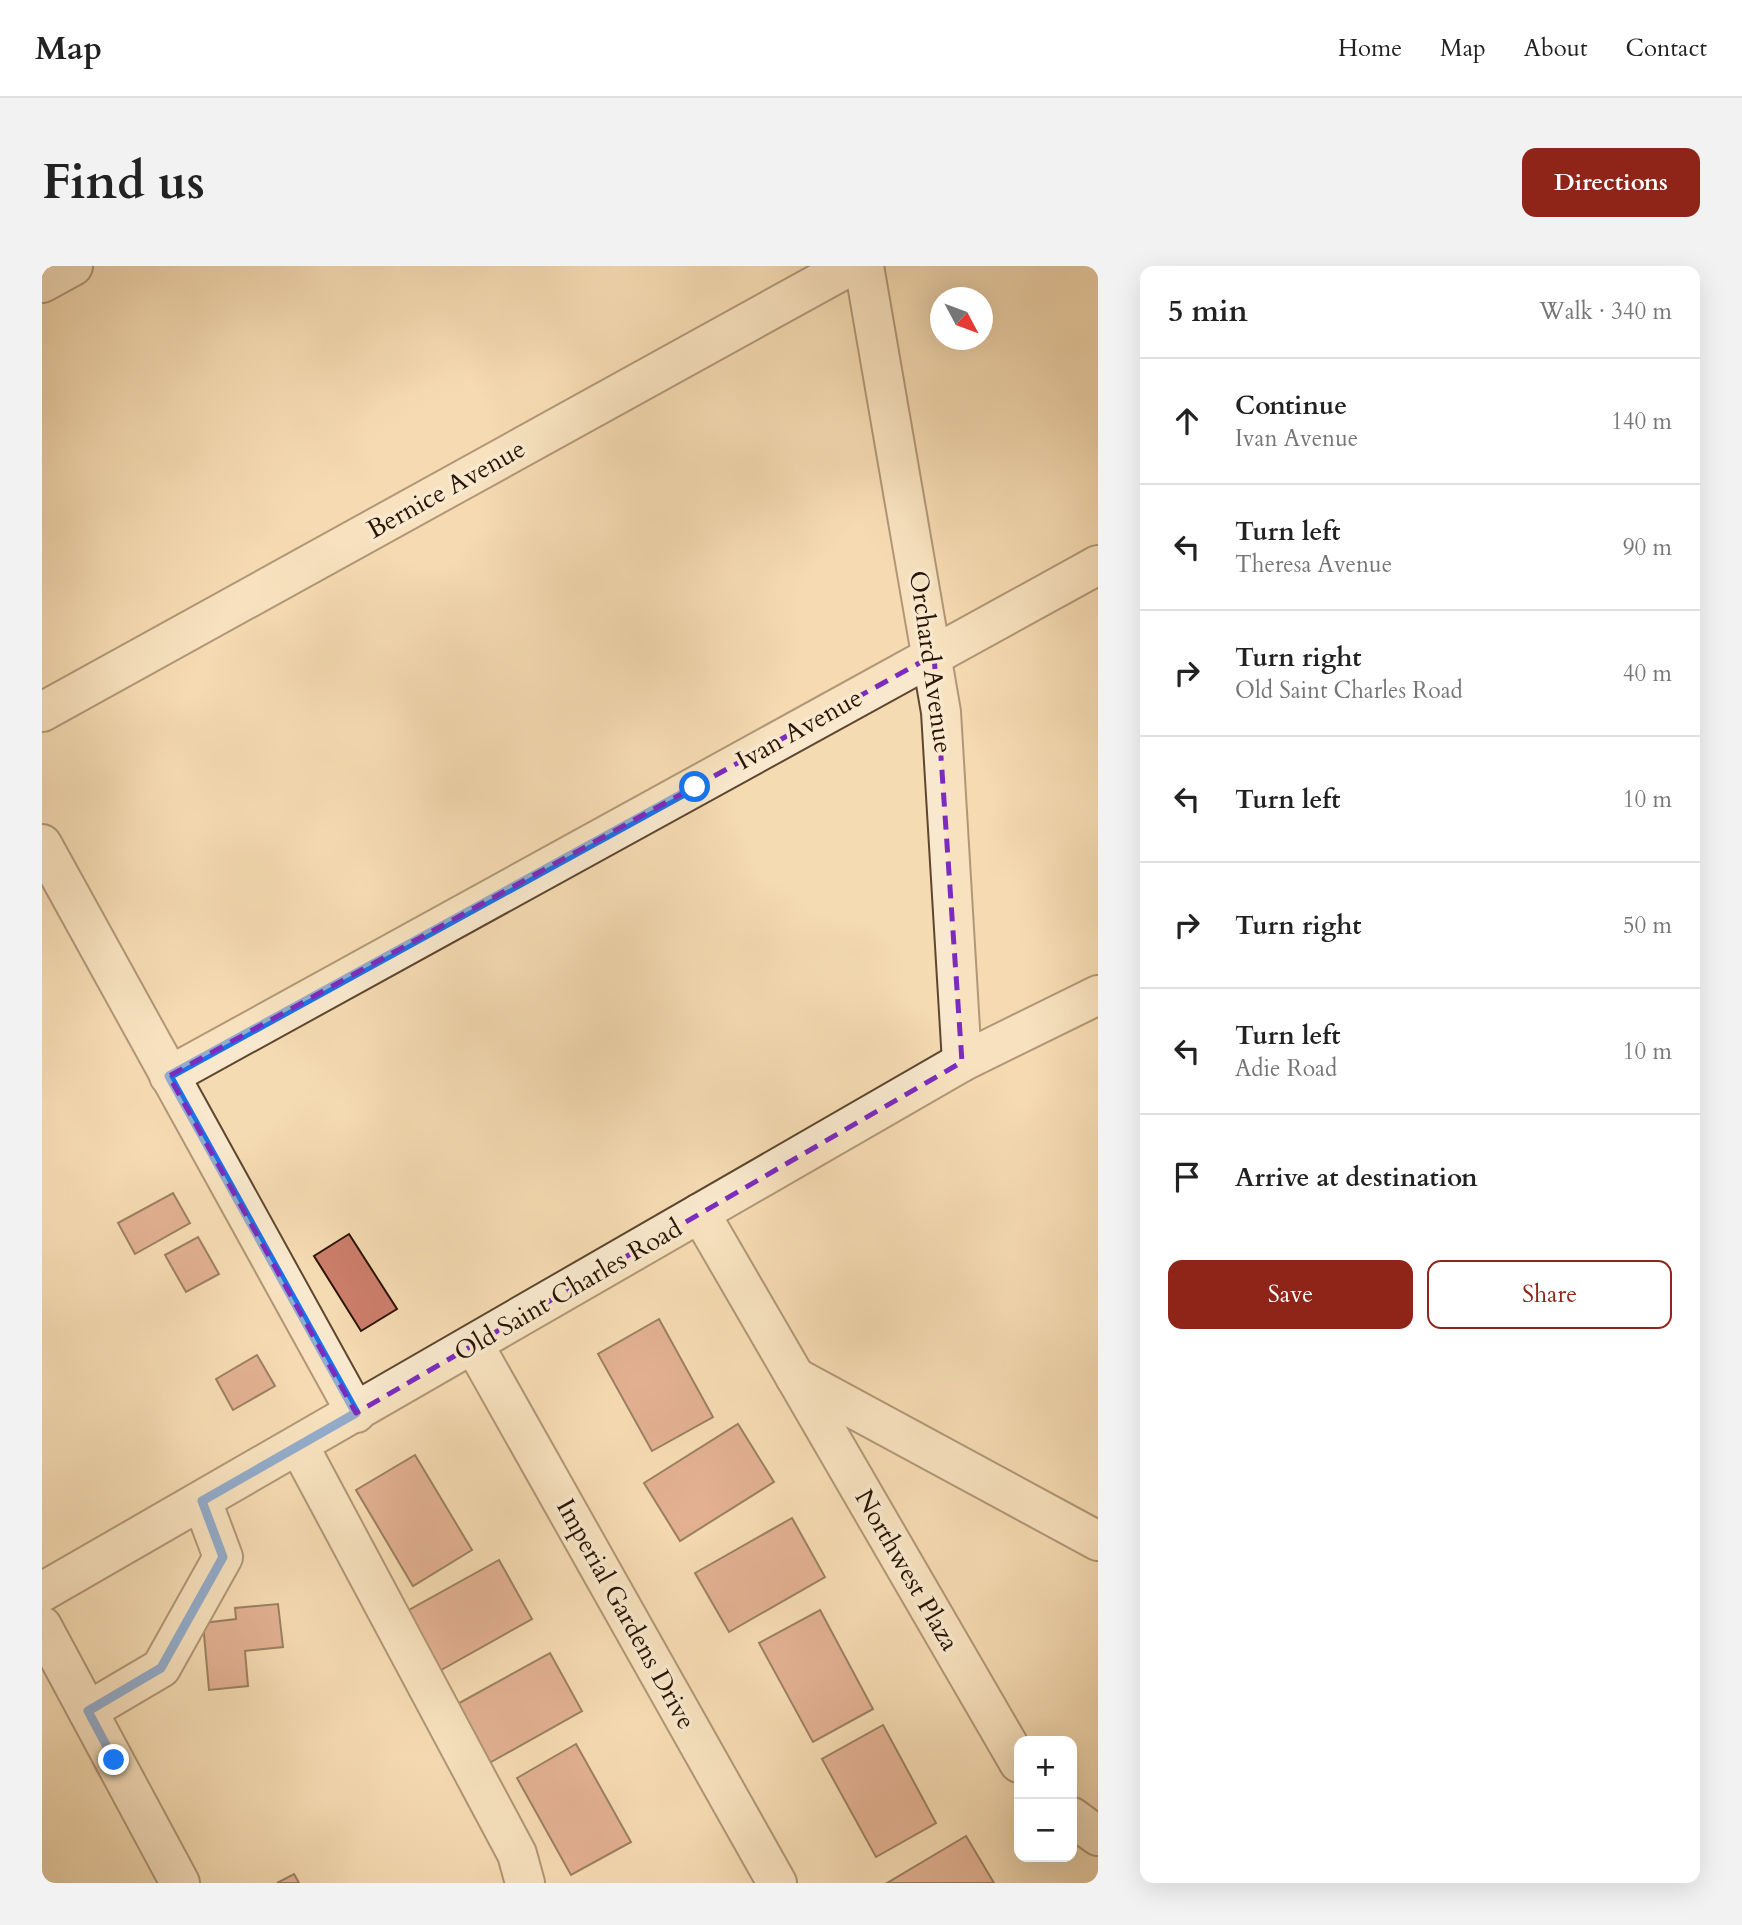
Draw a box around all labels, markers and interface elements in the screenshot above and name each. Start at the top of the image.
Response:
text: Map [35,26,102,71]
text: Home [1338,32,1402,65]
text: Map [1440,32,1486,65]
text: About [1524,32,1588,65]
text: Contact [1626,32,1707,65]
button: Directions [1522,148,1700,217]
text: Find us [42,149,205,216]
north arrow [930,287,993,350]
text: 5 min [1168,291,1248,332]
text: Walk · 340 m [1539,296,1672,327]
text: Continue [1235,388,1347,423]
icon: ahead [1168,402,1206,440]
text: 140 m [1611,406,1672,437]
text: Ivan Avenue [1235,423,1358,454]
street label: Bernice Avenue [361,431,531,547]
text: Turn left [1235,514,1340,549]
icon: left [1168,528,1206,566]
text: 90 m [1623,532,1672,563]
text: Theresa Avenue [1235,549,1392,580]
street label: Orchard Avenue [901,568,961,756]
text: Turn right [1235,640,1362,675]
icon: right [1168,654,1206,692]
text: 40 m [1623,658,1672,689]
text: Old Saint Charles Road [1235,675,1463,706]
street label: Ivan Avenue [730,680,868,778]
route start [679,771,710,802]
icon: left [1168,780,1206,818]
text: Turn left [1235,782,1340,817]
text: 10 m [1623,784,1672,815]
icon: right [1168,906,1206,944]
text: Turn right [1235,908,1362,943]
text: 50 m [1623,910,1672,941]
text: Turn left [1235,1018,1340,1053]
icon: left [1168,1032,1206,1070]
text: 10 m [1623,1036,1672,1067]
text: Adie Road [1235,1053,1337,1084]
icon: arrive [1168,1158,1206,1196]
text: Arrive at destination [1235,1160,1478,1195]
street label: Old Saint Charles Road [448,1210,688,1370]
button: Save [1168,1260,1413,1329]
button: Share [1427,1260,1672,1329]
street label: Northwest Plaza [847,1483,967,1657]
street label: Imperial Gardens Drive [548,1493,704,1735]
map controls [1014,1736,1077,1862]
button: + [1014,1736,1077,1799]
route end [98,1744,129,1775]
button: − [1014,1799,1077,1862]

